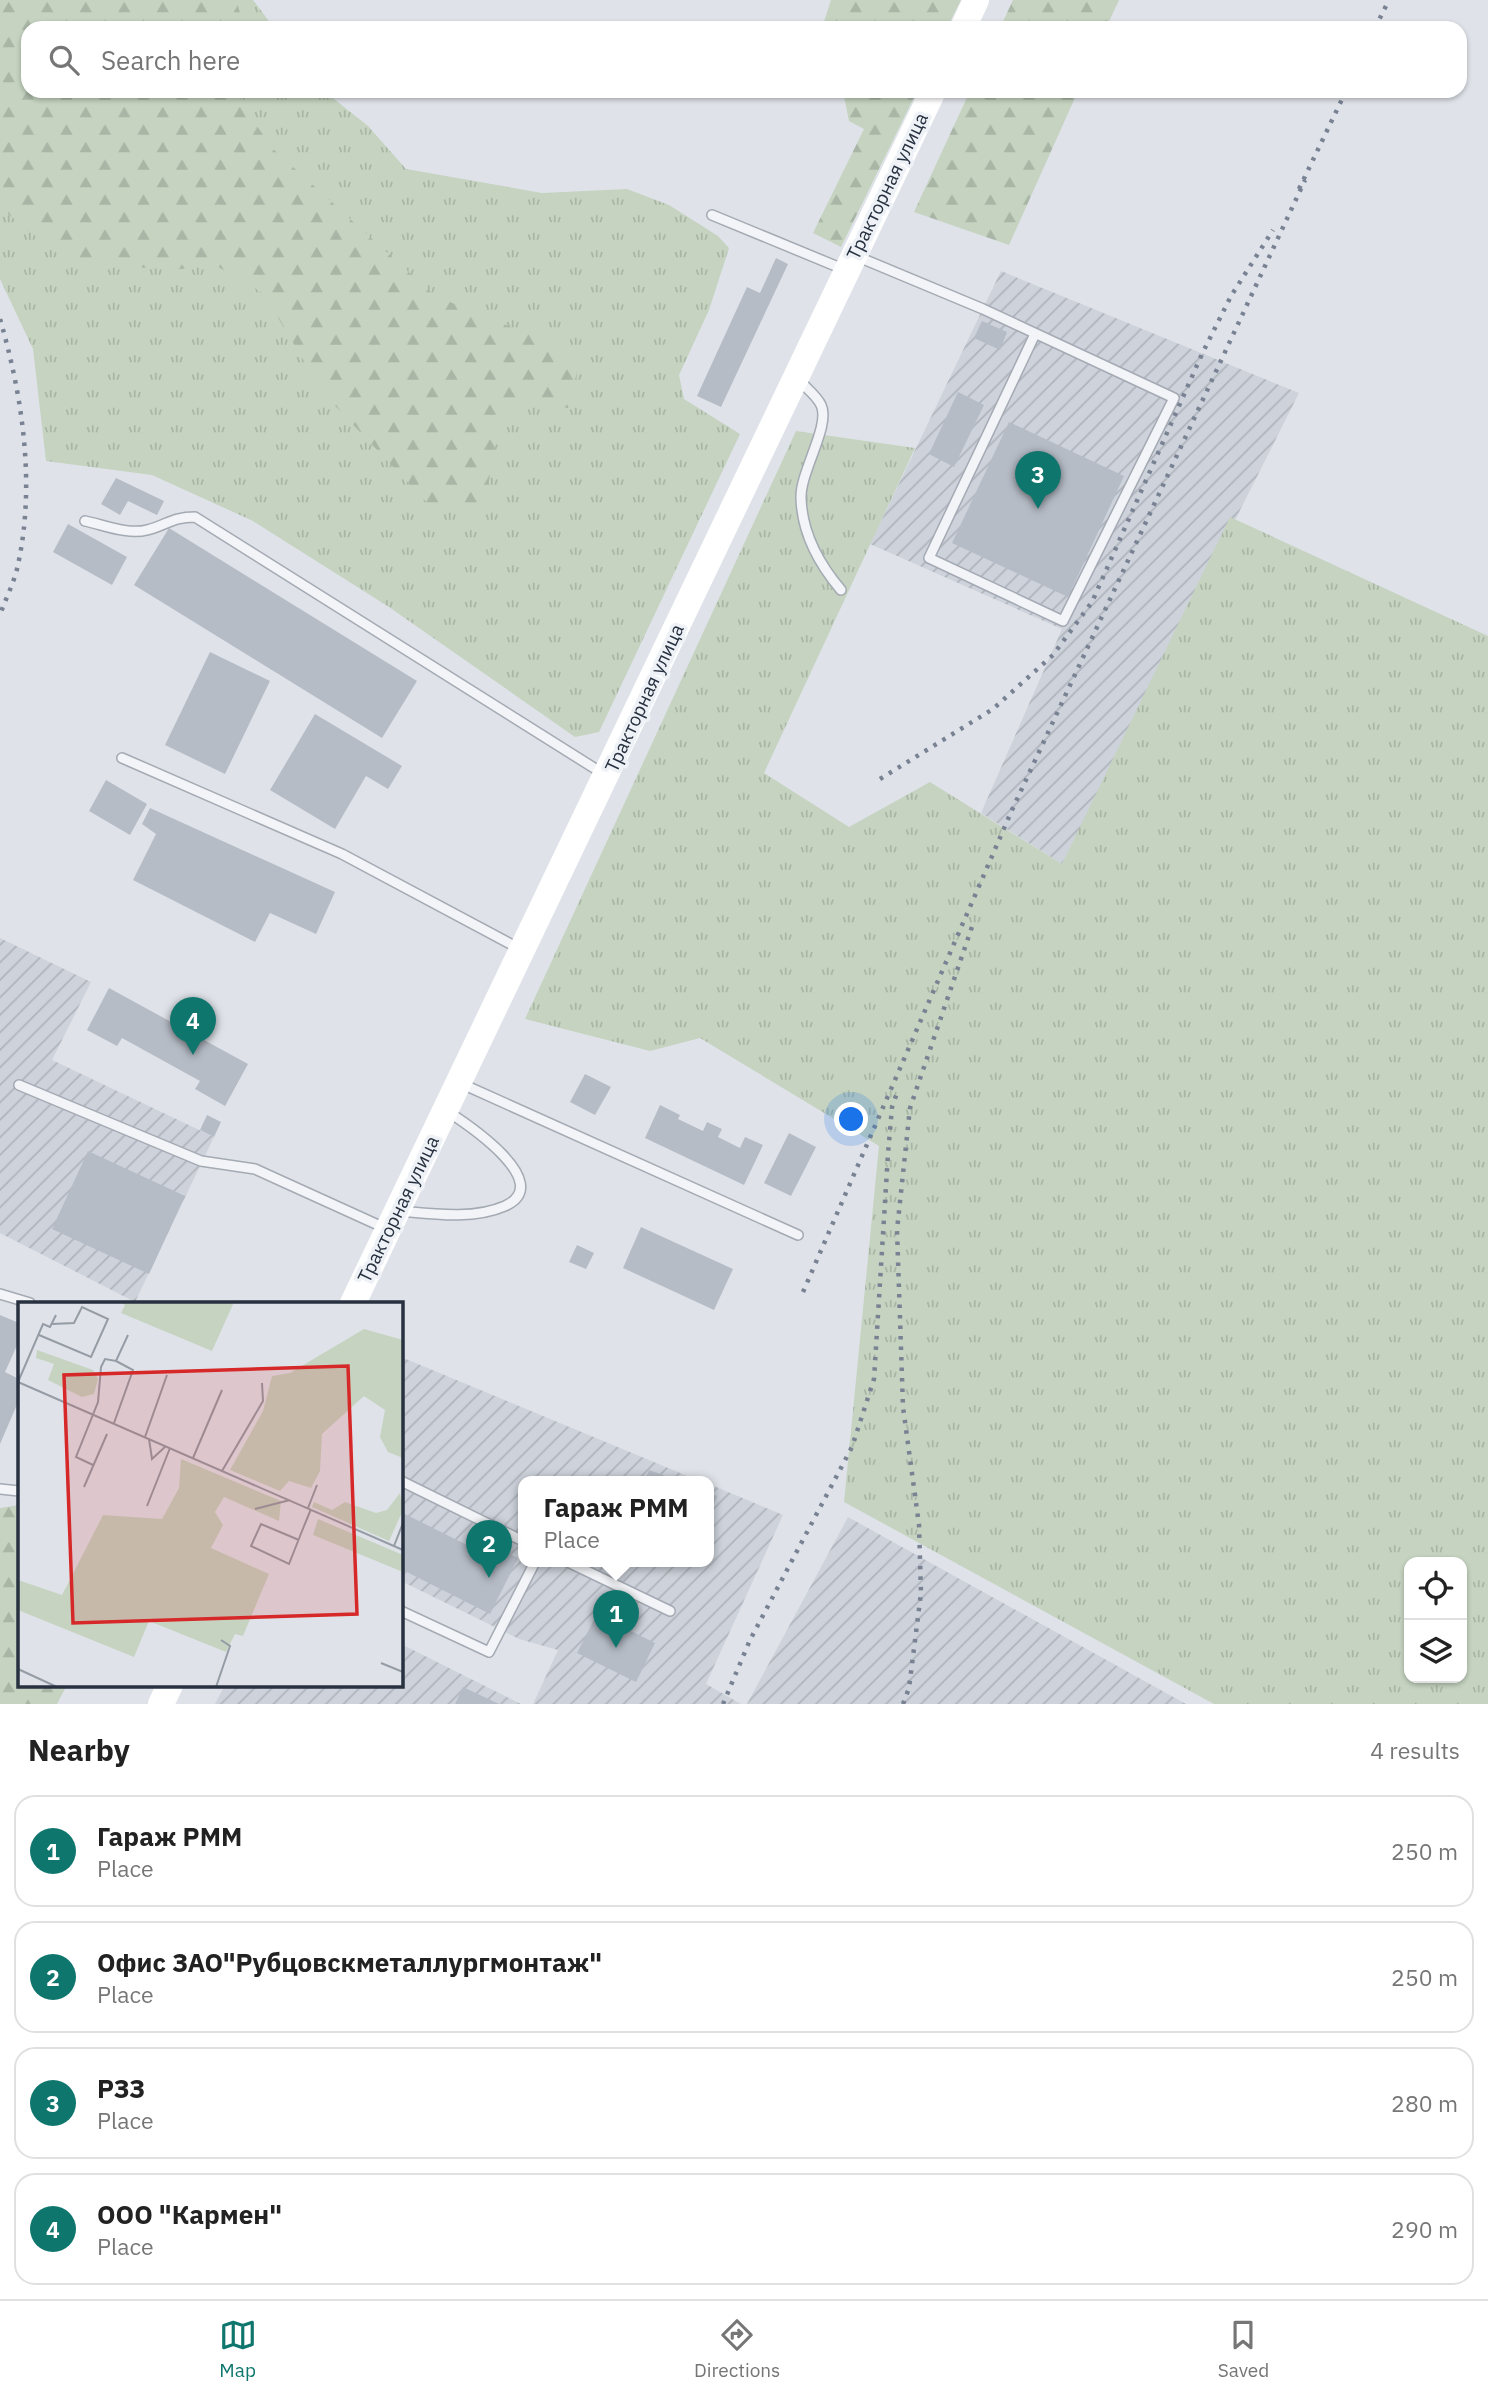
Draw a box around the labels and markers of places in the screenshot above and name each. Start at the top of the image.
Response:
pin: 3 [1015,451,1061,509]
pin: 4 [170,997,216,1055]
pin: 2 [466,1520,512,1578]
pin: 1 [593,1590,639,1648]

